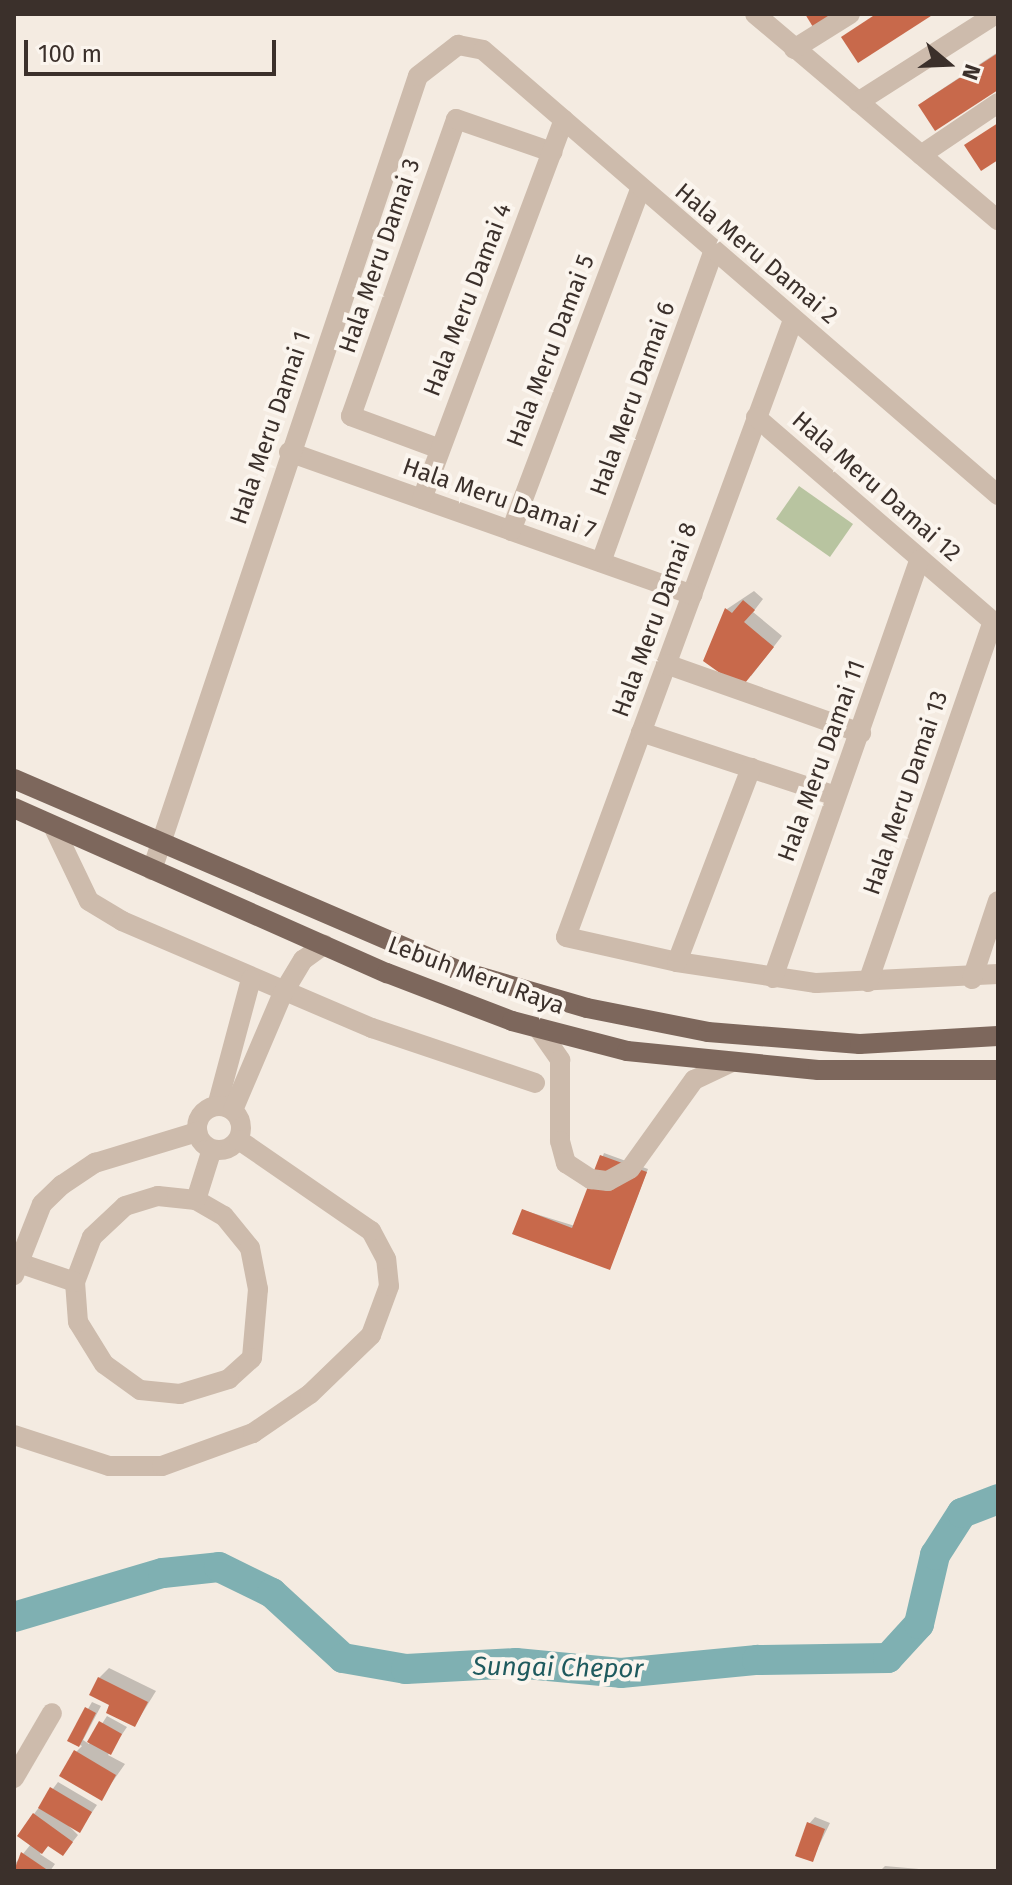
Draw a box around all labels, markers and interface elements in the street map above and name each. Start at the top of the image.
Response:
scale bar [28,24,280,74]
north arrow [908,24,988,104]
text: 100 m [38,40,102,68]
text: N [956,61,986,83]
street label: Hala Meru Damai 3 [333,155,427,357]
street label: Hala Meru Damai 2 [669,177,843,331]
street label: Hala Meru Damai 4 [418,199,518,401]
street label: Hala Meru Damai 5 [501,251,601,451]
street label: Hala Meru Damai 6 [584,298,682,500]
street label: Hala Meru Damai 1 [224,328,318,528]
street label: Hala Meru Damai 12 [786,406,966,568]
street label: Hala Meru Damai 7 [399,452,599,546]
street label: Hala Meru Damai 8 [606,519,704,721]
street label: Hala Meru Damai 11 [772,656,872,866]
street label: Hala Meru Damai 13 [858,687,954,899]
street label: Lebuh Meru Raya [384,931,568,1021]
water label: Sungai Chepor [472,1651,644,1685]

